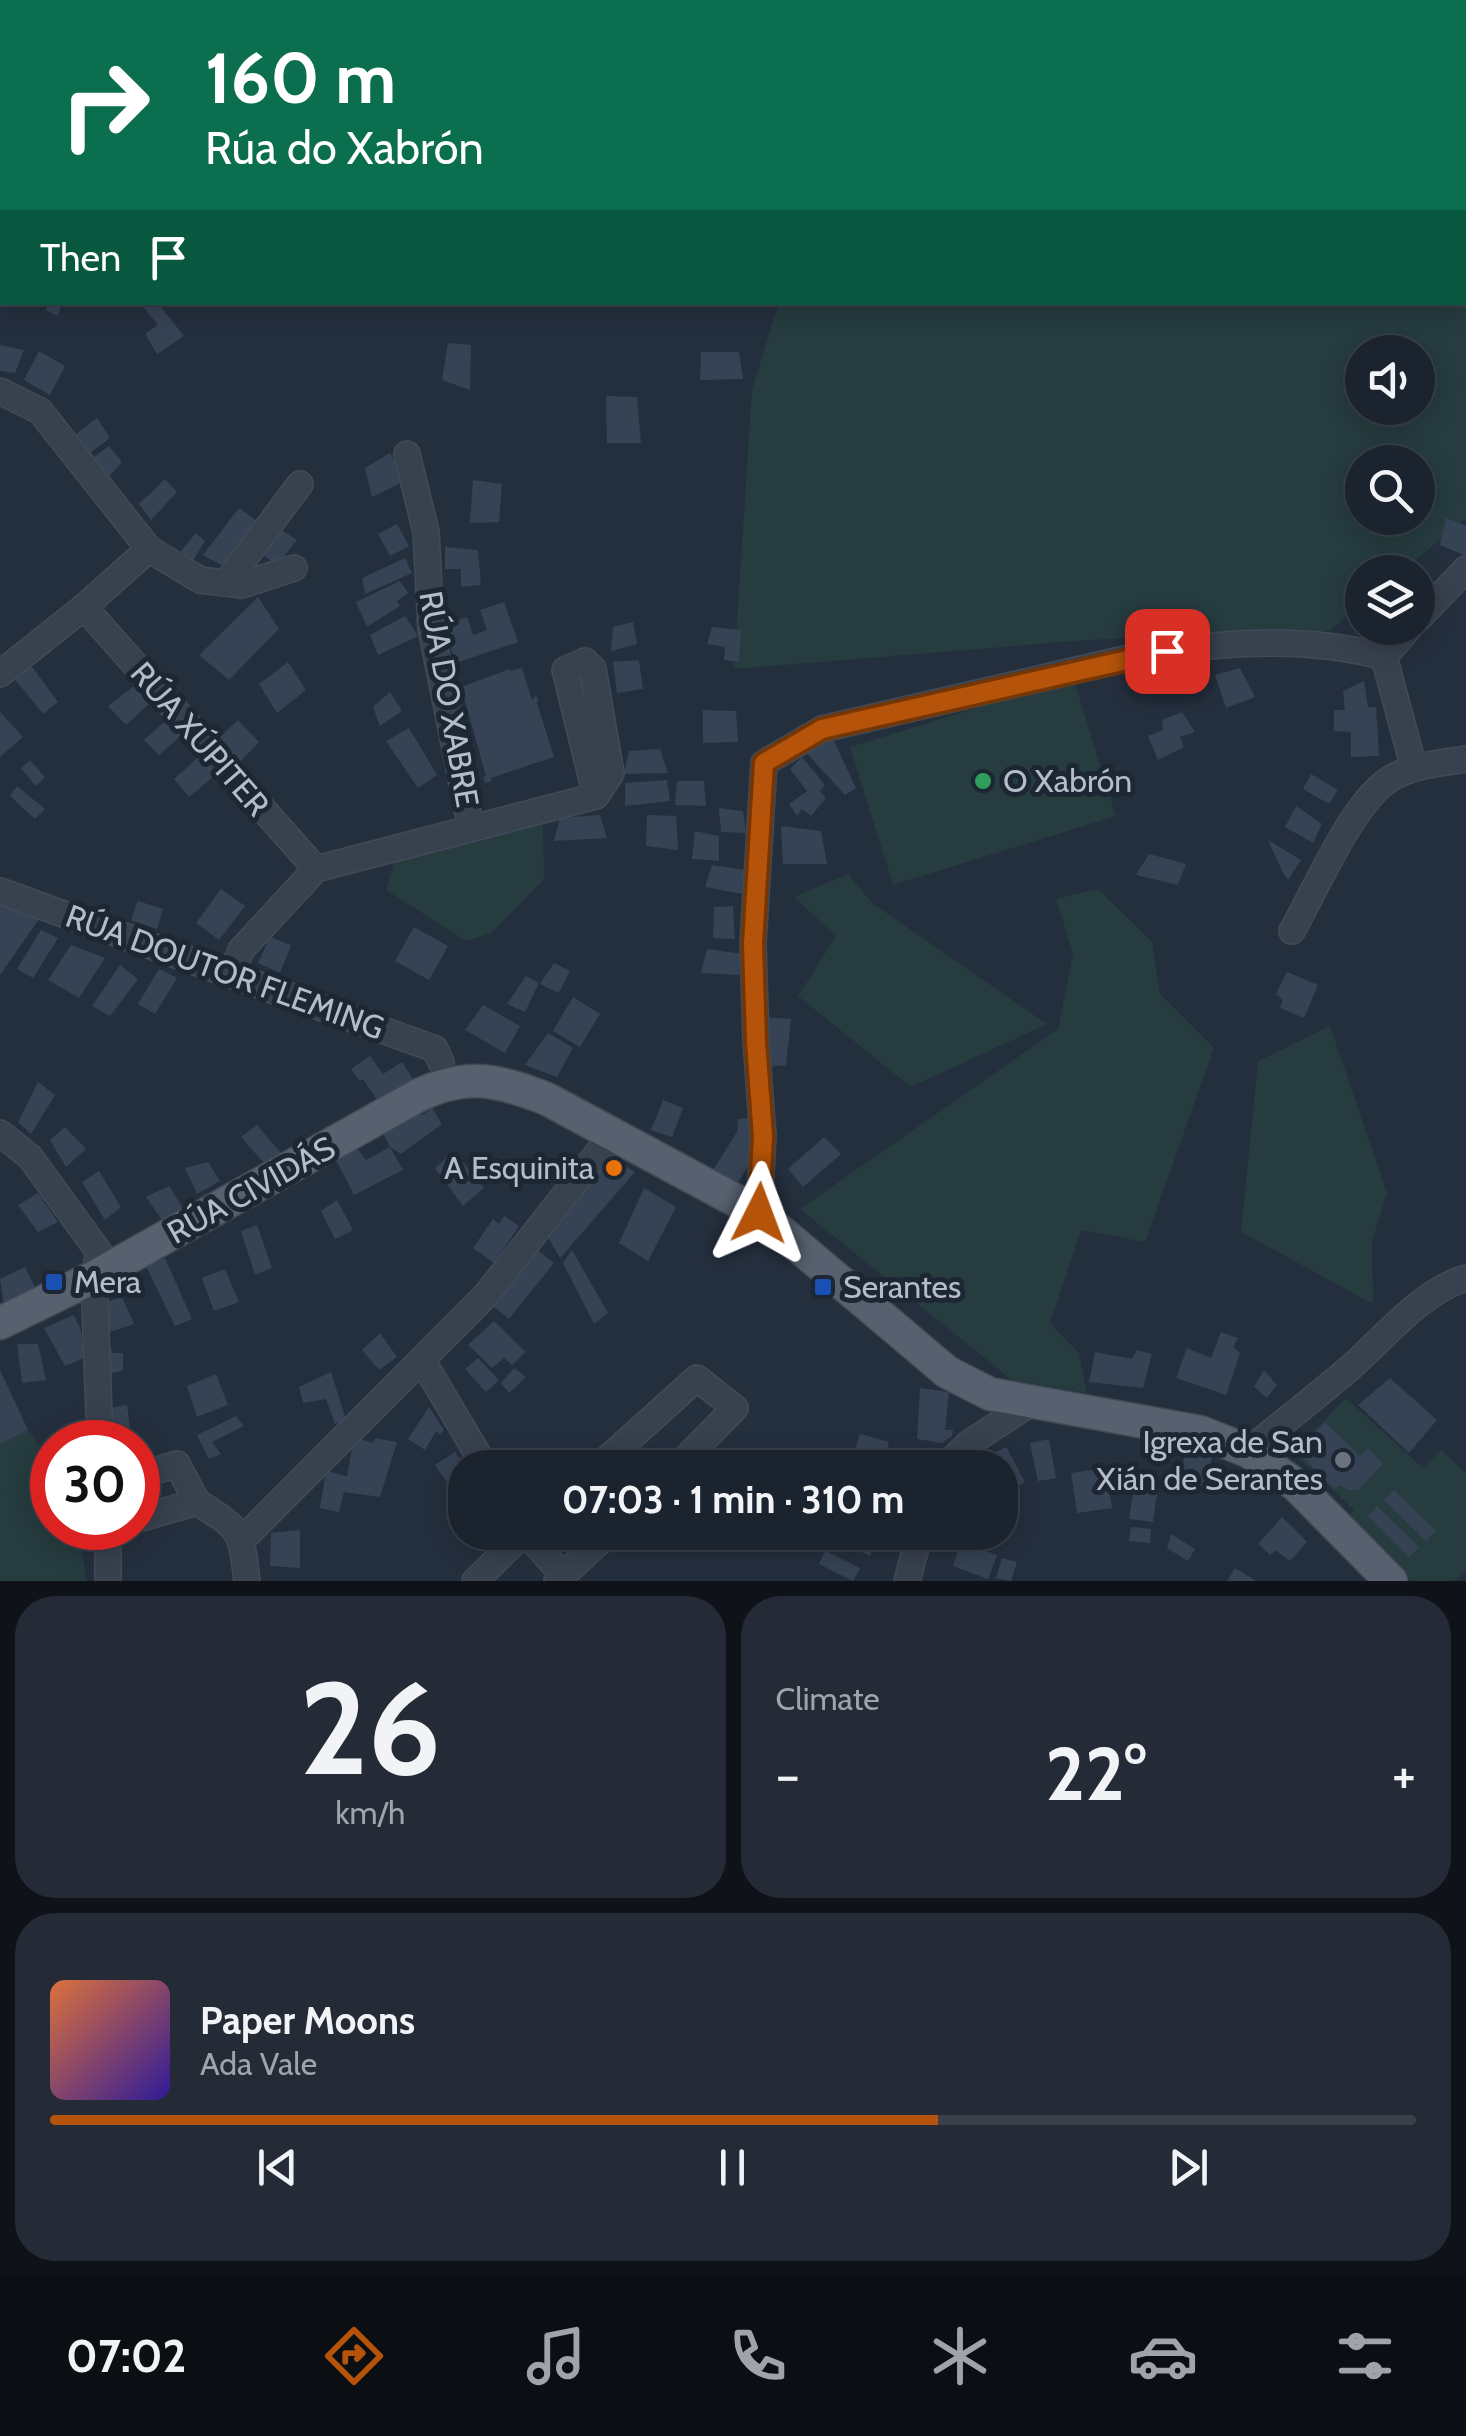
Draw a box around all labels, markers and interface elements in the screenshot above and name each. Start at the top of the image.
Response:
text: 160 m [205,35,396,121]
icon: right [40,40,170,170]
text: Rúa do Xabrón [205,121,484,175]
icon: arrive [141,230,196,285]
text: Then [40,234,121,281]
map controls [1345,335,1435,645]
button: sound [1345,335,1435,425]
button: search [1345,445,1435,535]
button: layers [1345,555,1435,645]
street label: RÚA DO XABRE [411,588,488,810]
pin [1125,609,1210,694]
icon: arrive [1140,624,1195,679]
street label: RÚA XÚPITER [123,654,278,824]
place label: O Xabrón [1003,761,1132,800]
marker: O Xabrón [972,770,994,792]
street label: RÚA DOUTOR FLEMING [61,896,390,1047]
street label: RÚA CIVIDÁS [160,1127,341,1252]
place label: A Esquinita [444,1148,595,1187]
marker: A Esquinita [603,1157,625,1179]
position arrow [707,1161,811,1265]
place label: Mera [74,1262,142,1301]
place label: Serantes [843,1267,961,1306]
marker: Mera [43,1271,65,1293]
marker: Serantes [812,1276,834,1298]
speed limit sign: 30 [30,1420,160,1550]
place label: Igrexa de San Xián de Serantes [1096,1422,1323,1498]
marker: Igrexa de San Xián de Serantes [1332,1449,1354,1471]
text: 07:03 · 1 min · 310 m [562,1476,904,1523]
text: 26 [299,1649,441,1807]
text: Climate [776,1679,880,1718]
text: 22° [1045,1728,1146,1819]
text: − [776,1741,800,1808]
text: + [1392,1741,1416,1808]
text: km/h [335,1793,405,1832]
text: Paper Moons [200,1997,415,2044]
text: Ada Vale [200,2044,317,2083]
icon: previous [250,2140,305,2195]
icon: pause [705,2140,760,2195]
icon: next [1161,2140,1216,2195]
icon: directions [319,2321,389,2391]
icon: music [521,2321,591,2391]
icon: phone [723,2321,793,2391]
icon: climate [925,2321,995,2391]
icon: car [1128,2321,1198,2391]
icon: filters [1330,2321,1400,2391]
text: 07:02 [66,2329,186,2383]

